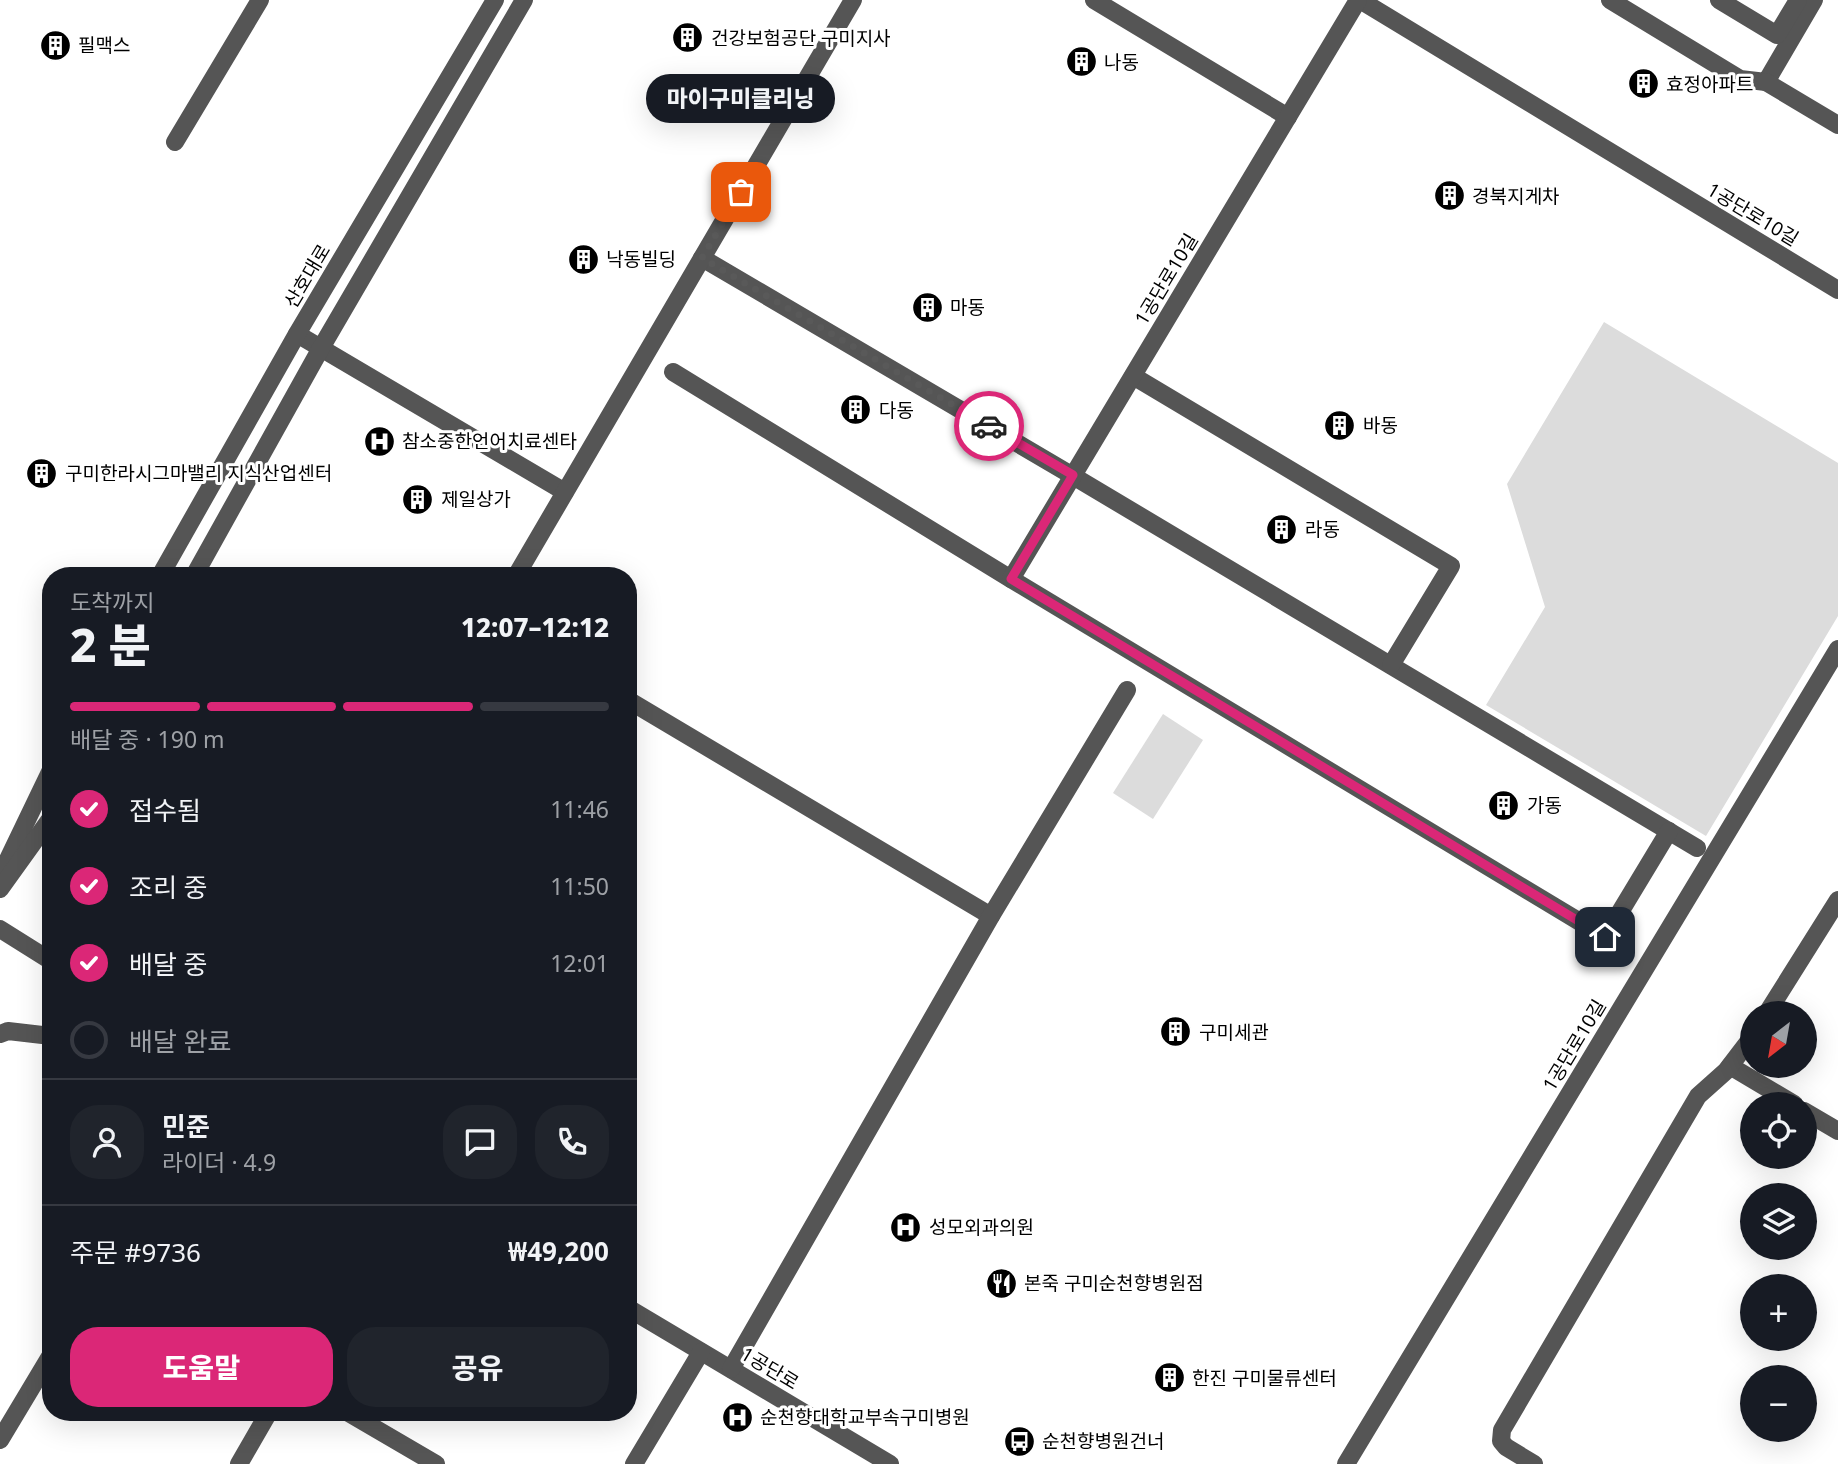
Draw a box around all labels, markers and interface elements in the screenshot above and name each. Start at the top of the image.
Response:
building icon: 건강보험공단 구미지사 [671,21,705,55]
place label: 건강보험공단 구미지사 [711,25,891,51]
building icon: 필맥스 [38,28,72,62]
place label: 필맥스 [78,32,130,58]
building icon: 나동 [1064,45,1098,79]
place label: 나동 [1104,49,1139,75]
building icon: 효정아파트 [1626,67,1660,101]
place label: 효정아파트 [1666,71,1753,97]
callout: 마이구미클리닝 [646,73,836,122]
text: 마이구미클리닝 [666,82,815,114]
pin [711,162,771,222]
icon: bag [722,173,760,211]
street label: 1공단로10길 [1702,176,1804,252]
building icon: 경북지게차 [1432,179,1466,213]
place label: 경북지게차 [1472,183,1559,209]
street label: 1공단로10길 [1128,228,1204,330]
street label: 산호대로 [278,239,336,313]
building icon: 낙동빌딩 [566,242,600,276]
place label: 낙동빌딩 [606,246,676,272]
building icon: 마동 [910,290,944,324]
place label: 마동 [950,294,985,320]
courier [954,391,1024,461]
building icon: 다동 [839,393,873,427]
place label: 다동 [879,397,914,423]
icon: car [970,407,1008,445]
building icon: 바동 [1323,408,1357,442]
place label: 바동 [1363,412,1398,438]
hospital icon: 참소중한언어치료센타 [362,424,396,458]
place label: 참소중한언어치료센타 [402,428,577,454]
building icon: 구미한라시그마밸리 지식산업센터 [25,456,59,490]
place label: 구미한라시그마밸리 지식산업센터 [65,460,332,486]
building icon: 제일상가 [401,482,435,516]
place label: 제일상가 [441,486,511,512]
building icon: 라동 [1265,512,1299,546]
place label: 라동 [1305,516,1340,542]
text: 도착까지 [70,586,155,618]
text: 12:07–12:12 [461,609,609,645]
text: 2 분 [70,613,151,675]
text: 배달 중 · 190 m [70,723,225,755]
building icon: 가동 [1487,788,1521,822]
icon: check [70,790,108,828]
text: 접수됨 [129,792,201,828]
place label: 가동 [1527,792,1562,818]
text: 11:46 [550,793,609,825]
icon: check [70,867,108,905]
text: 조리 중 [129,869,208,905]
text: 11:50 [550,870,609,902]
pin [1575,907,1635,967]
icon: home [1586,918,1624,956]
icon: check [70,944,108,982]
text: 배달 중 [129,946,208,982]
text: 12:01 [550,947,609,979]
street label: 1공단로10길 [1536,994,1612,1096]
north arrow [1740,1001,1816,1078]
map controls [1740,1001,1817,1442]
building icon: 구미세관 [1159,1015,1193,1049]
place label: 구미세관 [1199,1019,1269,1045]
text: 배달 완료 [129,1023,231,1059]
button: locate [1740,1092,1817,1169]
button: person [70,1105,144,1179]
button: chat [443,1105,517,1179]
button: phone [535,1105,609,1179]
text: 민준 [162,1108,210,1144]
text: 라이더 · 4.9 [162,1146,276,1178]
button: layers [1740,1183,1817,1260]
hospital icon: 성모외과의원 [889,1210,923,1244]
place label: 성모외과의원 [929,1214,1034,1240]
text: ₩49,200 [508,1233,609,1269]
text: 주문 #9736 [70,1234,201,1270]
restaurant icon: 본죽 구미순천향병원점 [984,1266,1018,1300]
place label: 본죽 구미순천향병원점 [1024,1270,1204,1296]
button: + [1740,1274,1817,1351]
button: 도움말 [70,1327,333,1407]
button: 공유 [347,1327,609,1407]
street label: 1공단로 [736,1341,804,1395]
building icon: 한진 구미물류센터 [1152,1361,1186,1395]
place label: 한진 구미물류센터 [1192,1365,1337,1391]
button: − [1740,1365,1817,1442]
hospital icon: 순천향대학교부속구미병원 [720,1400,754,1434]
place label: 순천향대학교부속구미병원 [760,1404,970,1430]
bus stop icon: 순천향병원건너 [1002,1424,1036,1458]
place label: 순천향병원건너 [1042,1428,1164,1454]

